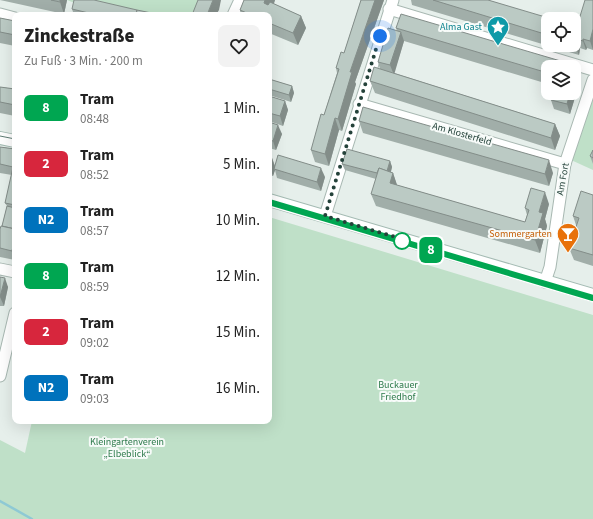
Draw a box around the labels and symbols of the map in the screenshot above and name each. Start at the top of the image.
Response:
place icon: Alma Gast [485,14,511,47]
place label: Alma Gast [440,20,483,34]
your location [370,26,390,46]
street label: Am Klosterfeld [431,119,493,149]
street label: Am Fort [553,161,573,196]
bar icon: Sommergarten [555,221,581,254]
place label: Sommergarten [489,227,552,241]
unlabelled marker [393,232,411,250]
line badge: 8 [418,237,444,263]
park label: Buckauer Friedhof [378,378,418,404]
park label: Kleingartenverein „Elbeblick“ [90,435,164,461]

